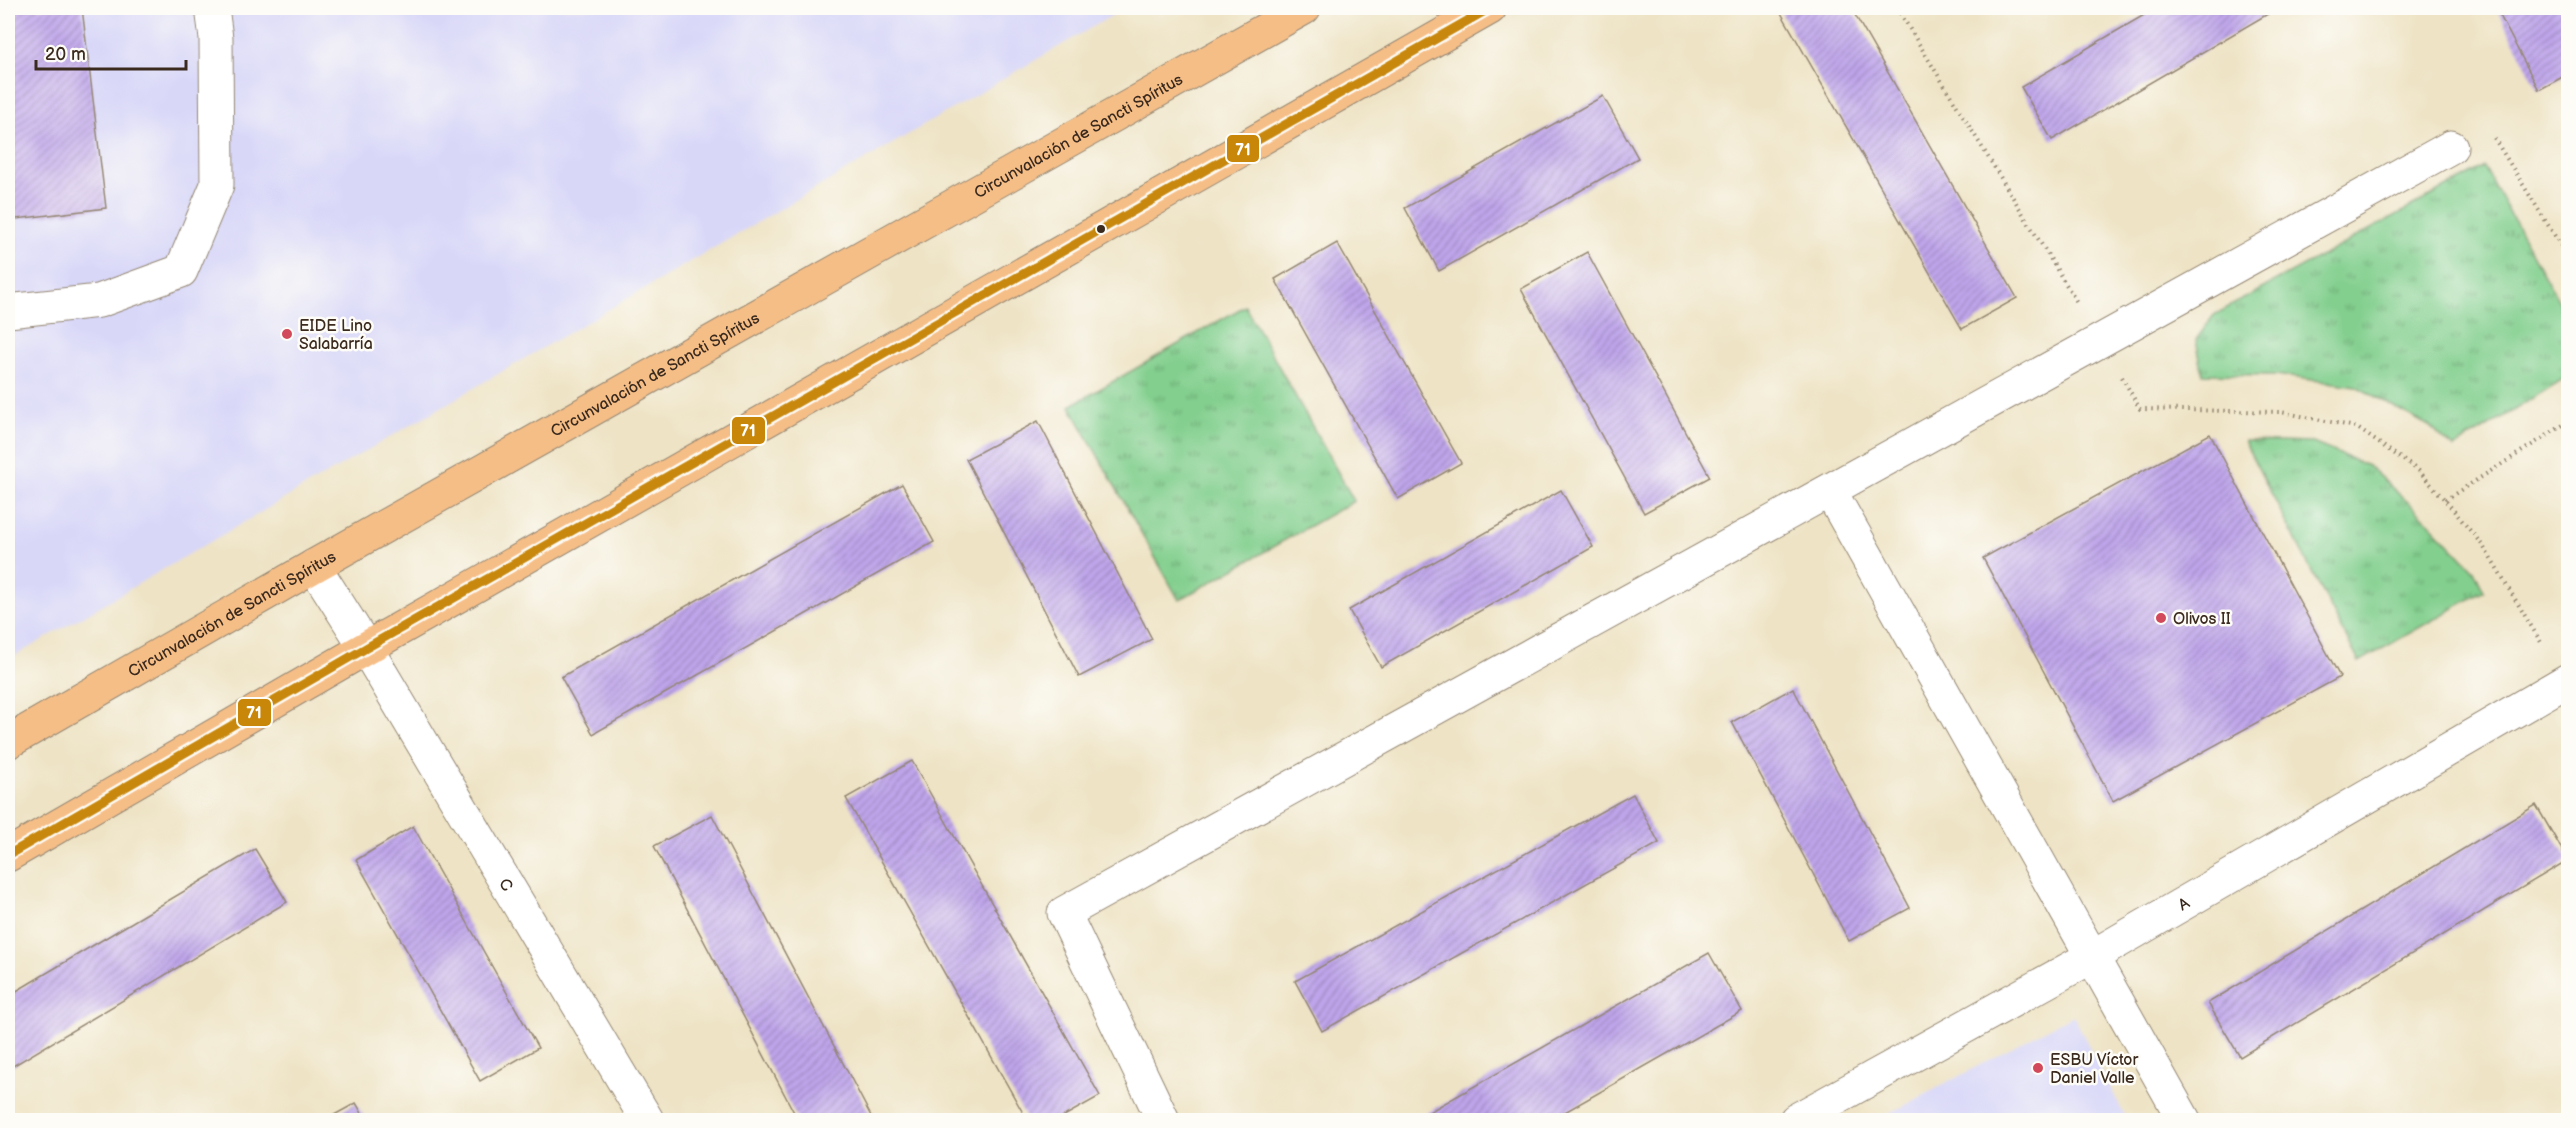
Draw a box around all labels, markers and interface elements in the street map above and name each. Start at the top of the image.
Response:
scale bar [36,33,186,71]
text: 20 m [45,44,86,65]
street label: Circunvalación de Sancti Spíritus [971,70,1187,203]
line badge: 71 [1226,134,1260,163]
text: 71 [1235,141,1251,160]
unlabelled marker [1095,223,1107,235]
street label: Circunvalación de Sancti Spíritus [548,309,763,442]
place label: EIDE Lino Salabarría [299,317,373,354]
marker: EIDE Lino Salabarría [280,327,294,341]
line badge: 71 [731,416,766,445]
text: 71 [740,422,756,441]
street label: Circunvalación de Sancti Spíritus [125,548,340,682]
place label: Olivos II [2173,610,2231,629]
marker: Olivos II [2154,611,2168,625]
line badge: 71 [237,698,272,727]
text: 71 [246,704,262,723]
street label: C [494,875,516,895]
street label: A [2175,894,2193,915]
place label: ESBU Víctor Daniel Valle [2050,1051,2138,1088]
marker: ESBU Víctor Daniel Valle [2031,1061,2045,1075]

